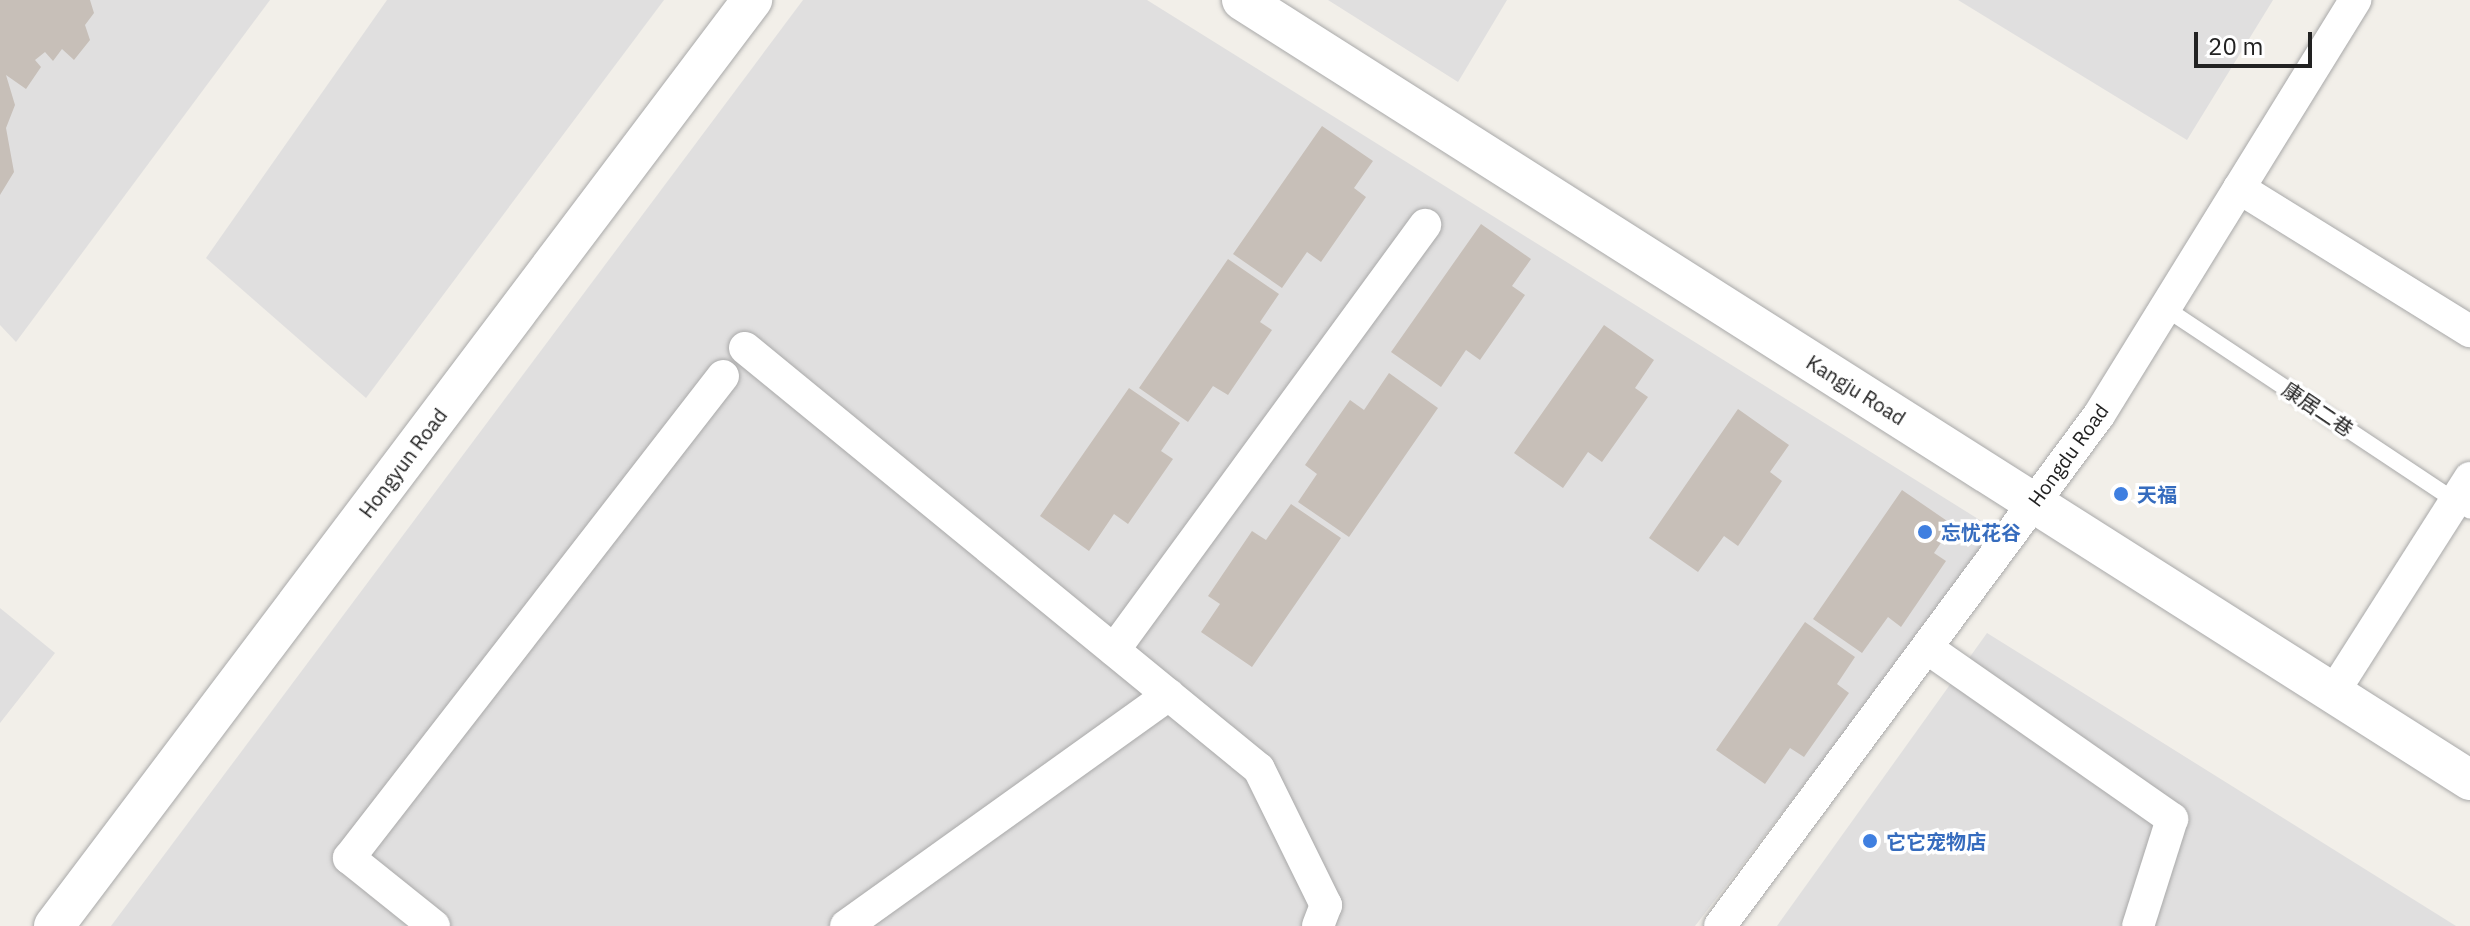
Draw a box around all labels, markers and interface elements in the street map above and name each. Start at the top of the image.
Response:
scale bar [2198,16,2316,66]
text: 20 m [2208,30,2263,62]
street label: Kangju Road [1802,350,1910,430]
street label: 康居二巷 [2278,377,2358,441]
street label: Hongdu Road [2023,399,2113,511]
street label: Hongyun Road [354,404,452,522]
place label: 天福 [2137,482,2177,506]
marker: 天福 [2112,485,2130,503]
place label: 忘忧花谷 [1941,520,2021,544]
marker: 忘忧花谷 [1916,523,1934,541]
place label: 它它宠物店 [1886,829,1986,853]
marker: 它它宠物店 [1861,832,1879,850]

